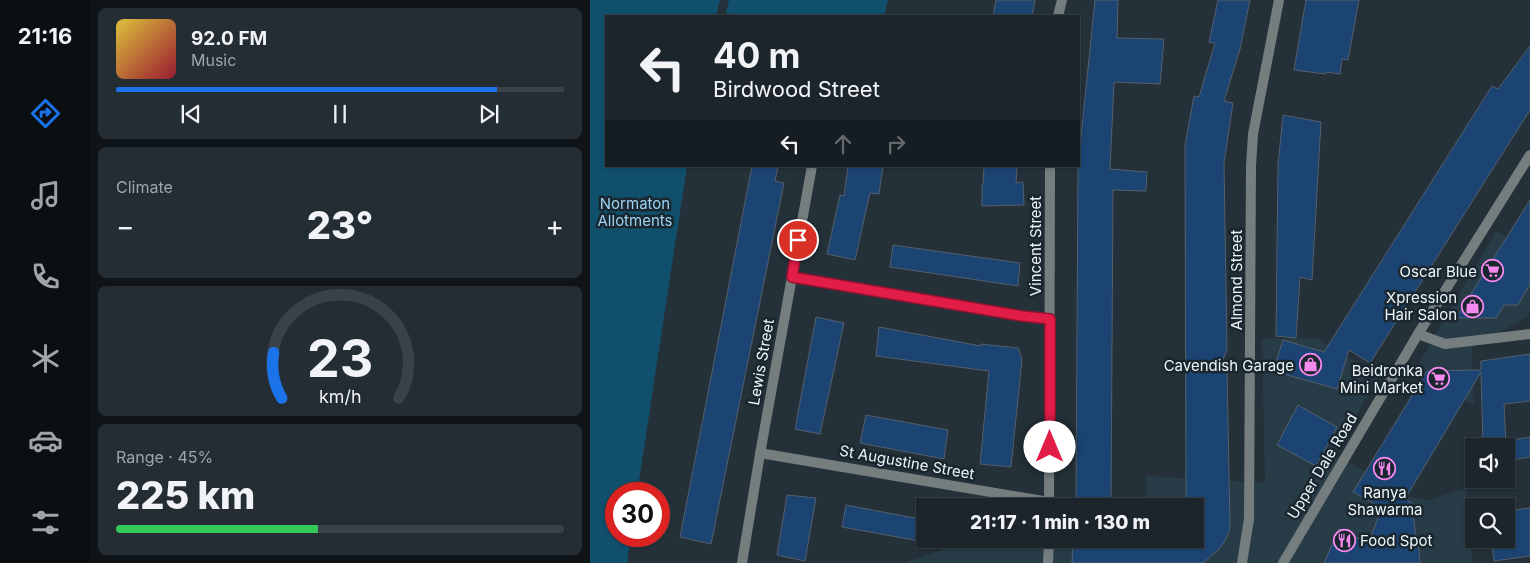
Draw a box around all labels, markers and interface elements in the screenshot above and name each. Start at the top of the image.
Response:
text: 21:16 [18,23,72,49]
text: 92.0 FM [191,27,267,50]
text: 40 m [713,34,801,76]
icon: left [630,35,695,100]
text: Music [191,50,236,70]
text: Birdwood Street [713,76,880,102]
icon: directions [28,96,63,131]
icon: previous [177,100,205,128]
icon: pause [326,100,354,128]
icon: next [475,100,503,128]
icon: left [776,130,804,158]
icon: ahead [829,130,857,158]
icon: right [882,130,910,158]
text: Climate [116,177,173,197]
icon: music [28,178,63,213]
park label: Normaton Allotments [598,194,673,230]
street label: Vincent Street [1026,196,1045,296]
text: 23° [307,202,373,248]
text: − [116,209,135,243]
text: + [545,209,564,243]
pin [777,219,819,261]
icon: arrive [784,226,812,254]
street label: Almond Street [1227,230,1246,330]
icon: phone [28,259,63,294]
supermarket icon: Oscar Blue [1481,259,1505,283]
place label: Oscar Blue [1400,262,1477,281]
place label: Xpression Hair Salon [1384,288,1457,324]
shop icon: Xpression Hair Salon [1461,294,1485,318]
street label: Lewis Street [744,317,778,407]
text: 23 [307,327,373,390]
icon: climate [28,341,63,376]
shop icon: Cavendish Garage [1298,353,1322,377]
place label: Cavendish Garage [1164,356,1294,375]
place label: Beidronka Mini Market [1340,361,1423,397]
supermarket icon: Beidronka Mini Market [1427,367,1451,391]
text: km/h [319,386,361,407]
street label: Upper Dale Road [1283,410,1361,522]
position arrow [1023,420,1075,472]
icon: car [28,423,63,458]
map controls [1465,438,1515,548]
button: sound [1465,438,1515,488]
street label: St Augustine Street [838,441,976,483]
text: Range · 45% [116,447,213,467]
restaurant icon: Ranya Shawarma [1373,457,1397,481]
text: 225 km [116,472,255,518]
speed limit sign: 30 [605,482,670,547]
place label: Ranya Shawarma [1347,483,1423,519]
button: search [1465,498,1515,548]
icon: filters [28,505,63,540]
text: 21:17 · 1 min · 130 m [970,511,1150,534]
restaurant icon: Food Spot [1332,528,1356,552]
place label: Food Spot [1360,531,1432,550]

